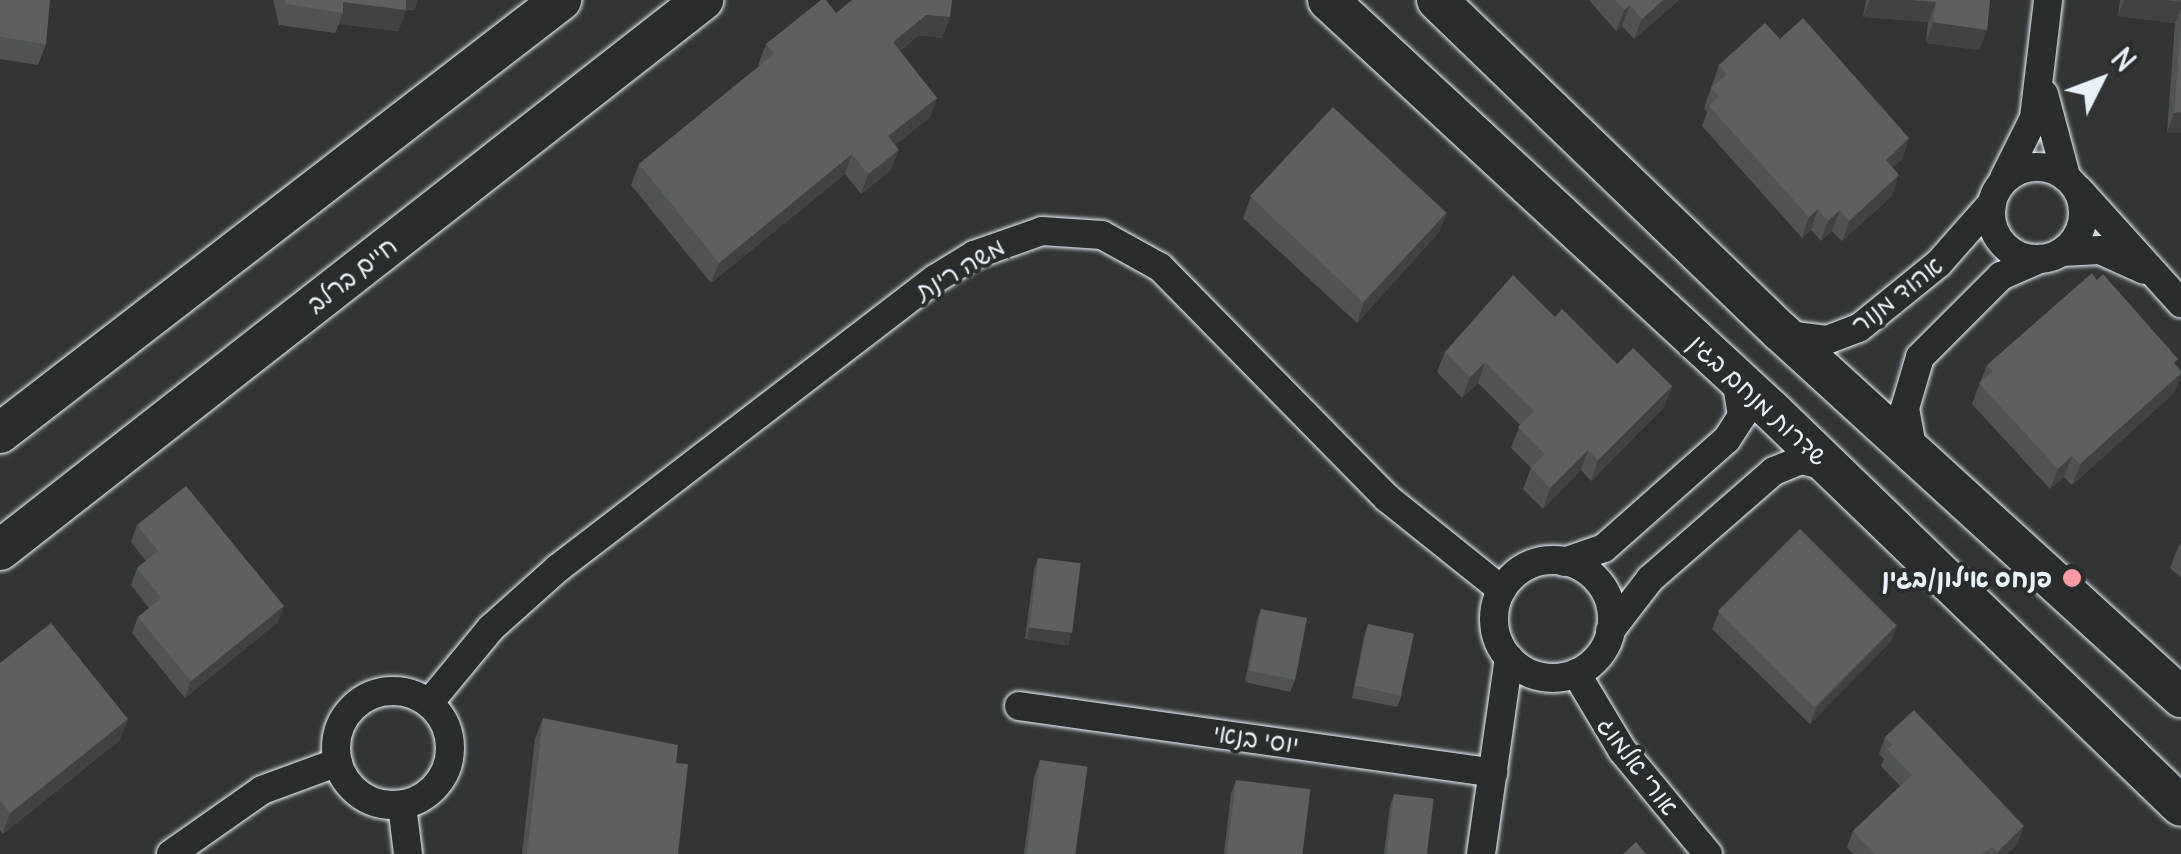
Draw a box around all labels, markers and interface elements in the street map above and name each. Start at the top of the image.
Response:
north arrow [2051,30,2151,130]
text: N [2103,41,2143,79]
street label: חיים ברלב [301,231,403,319]
street label: משה רינת [910,232,1010,306]
street label: אהוד מנור [1846,250,1948,340]
street label: שדרות מנחם בגין [1682,328,1834,472]
place label: פנחס אילון/בגין [1882,563,2052,593]
marker: פנחס אילון/בגין [2061,567,2083,589]
street label: אורי אלמוג [1591,711,1685,821]
street label: יוסי בנאי [1211,718,1301,760]

